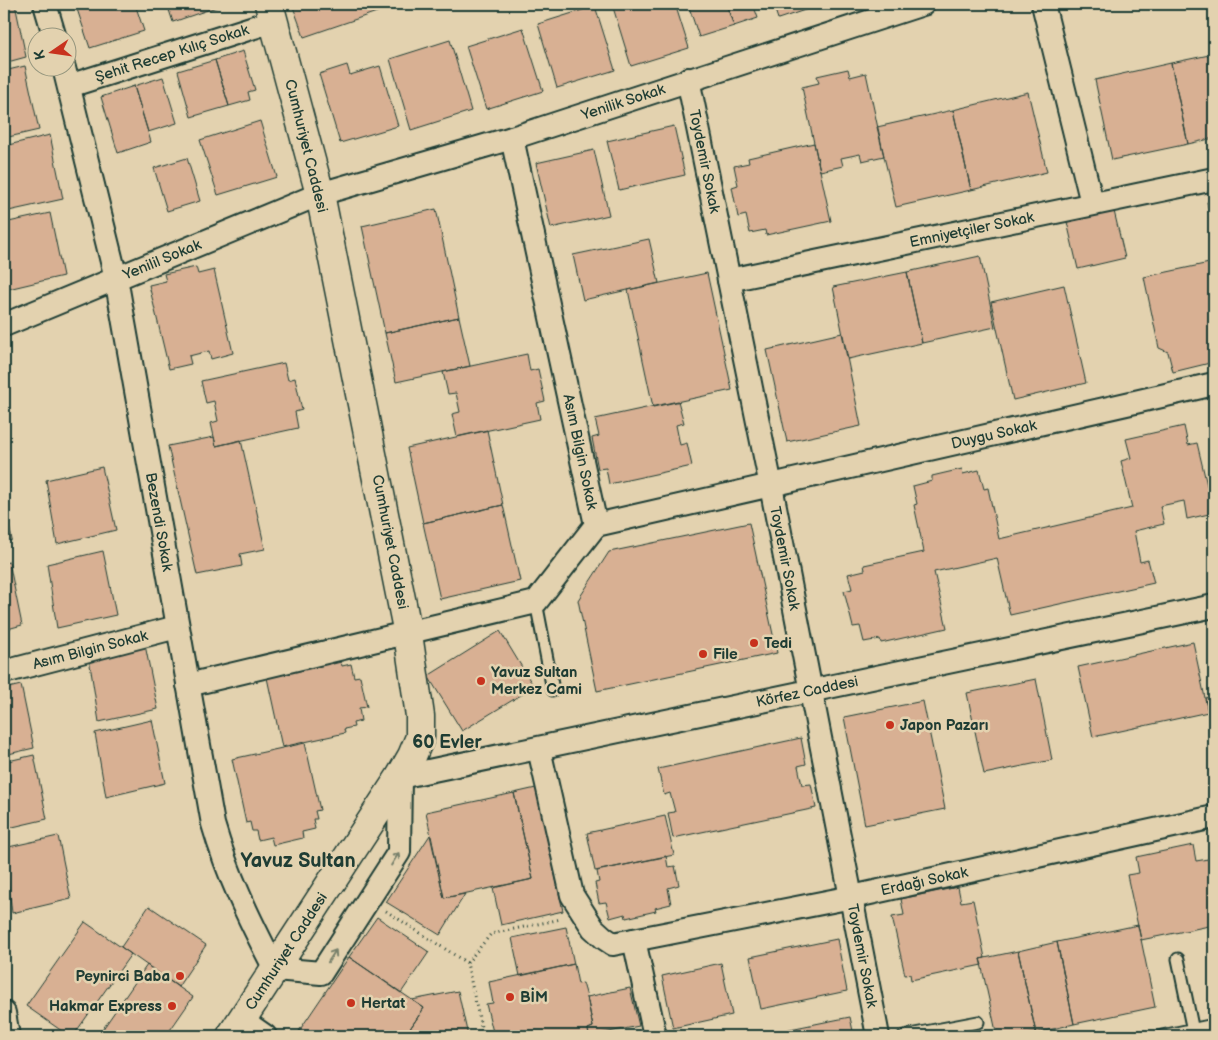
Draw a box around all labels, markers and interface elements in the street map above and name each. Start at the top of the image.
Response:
street label: Şehit Recep Kılıç Sokak [93,20,252,87]
north arrow [28,28,78,78]
text: K [30,48,49,61]
street label: Cumhuriyet Caddesi [280,77,332,215]
street label: Yenilik Sokak [578,79,668,125]
street label: Toydemir Sokak [685,108,725,215]
street label: Emniyetçiler Sokak [908,207,1036,252]
street label: Yenilil Sokak [119,235,205,285]
street label: Asım Bilgin Sokak [558,392,602,512]
street label: Duygu Sokak [949,415,1039,453]
street label: Bezendi Sokak [141,471,178,573]
street label: Cumhuriyet Caddesi [368,473,412,611]
street label: Toydemir Sokak [766,505,805,612]
street label: Asım Bilgin Sokak [31,625,150,674]
place label: Tedi [764,634,792,653]
marker: Tedi [748,637,760,649]
place label: File [713,645,738,664]
marker: File [697,648,709,660]
place label: Yavuz Sultan Merkez Cami [491,663,582,699]
street label: Körfez Caddesi [754,672,860,711]
marker: Yavuz Sultan Merkez Cami [475,675,487,687]
place label: Japon Pazarı [900,716,988,735]
marker: Japon Pazarı [884,719,896,731]
district label: 60 Evler [412,732,482,753]
district label: Yavuz Sultan [240,849,356,873]
one-way arrow [390,853,400,867]
street label: Erdağı Sokak [879,862,970,900]
street label: Cumhuriyet Caddesi [241,889,331,1014]
street label: Toydemir Sokak [843,902,882,1010]
one-way arrow [327,949,337,963]
place label: Peynirci Baba [76,967,170,986]
marker: Peynirci Baba [174,970,186,982]
place label: BİM [520,987,548,1007]
marker: BİM [504,991,516,1003]
place label: Hertat [361,994,405,1013]
place label: Hakmar Express [49,997,162,1016]
marker: Hertat [345,997,357,1009]
marker: Hakmar Express [166,1000,178,1012]

